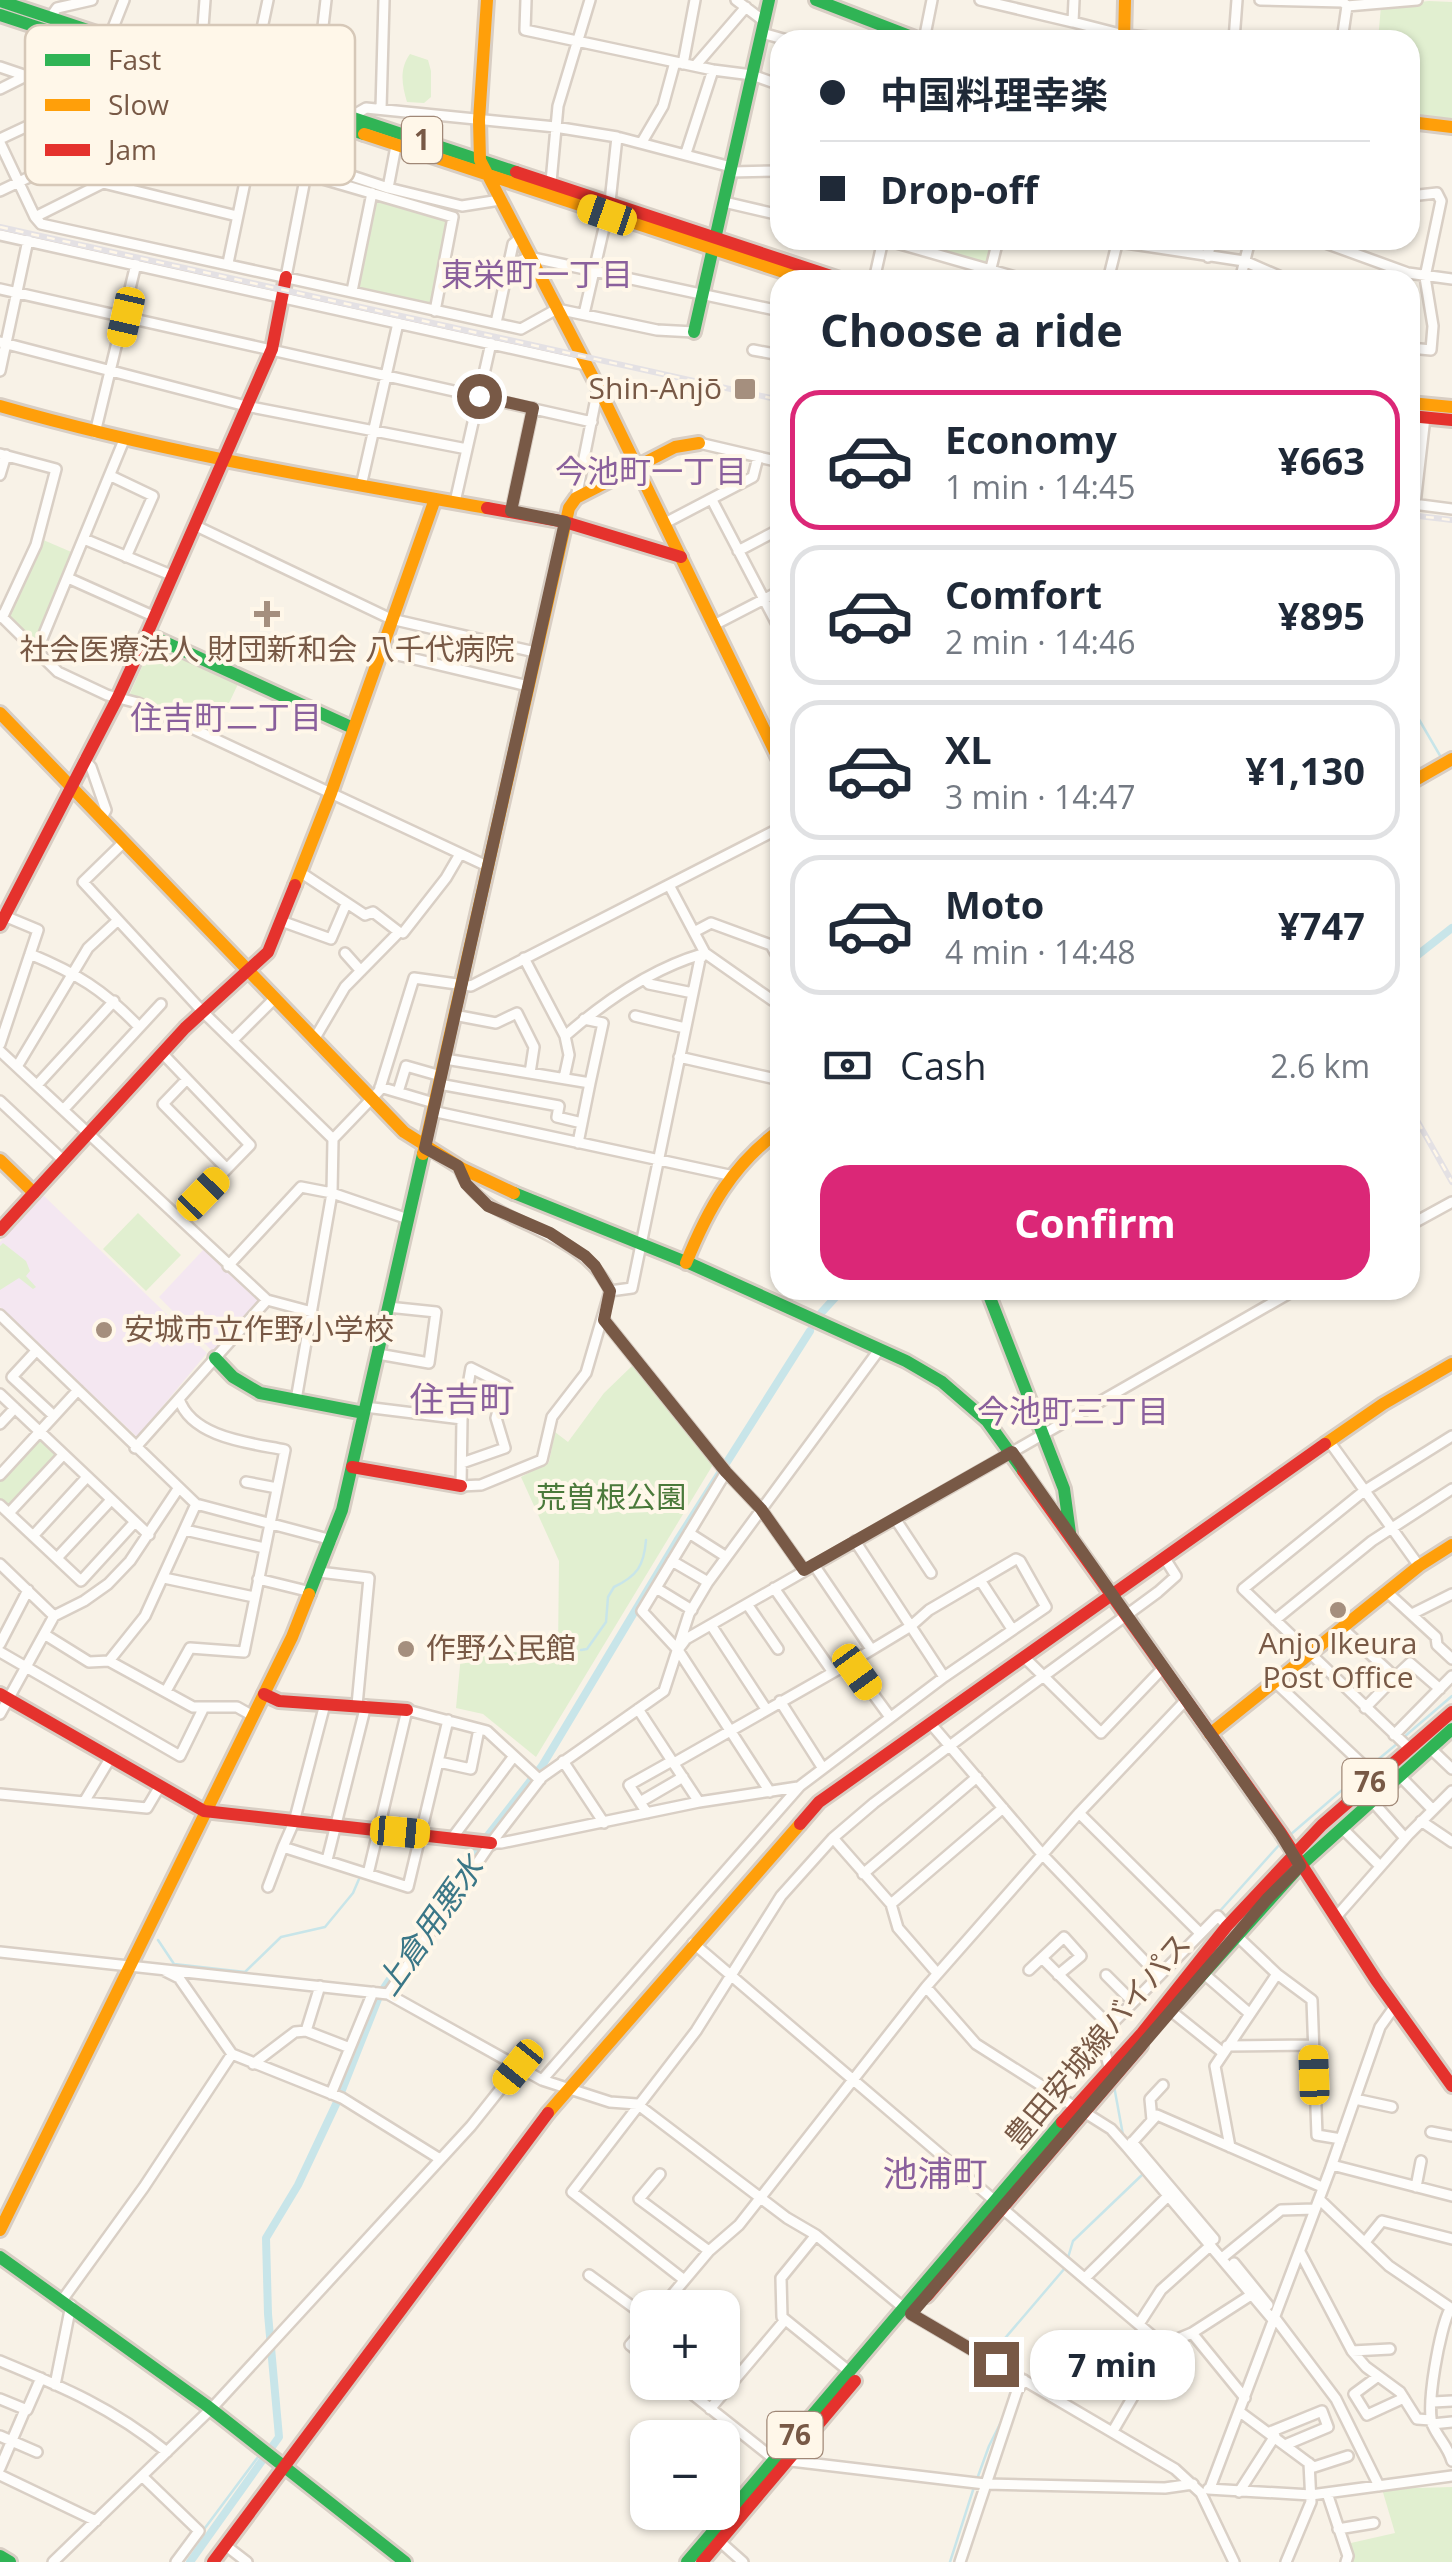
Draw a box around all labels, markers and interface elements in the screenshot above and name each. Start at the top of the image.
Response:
legend [25,25,355,185]
text: Fast [108,40,161,78]
text: 中国料理幸楽 [880,68,1108,120]
text: Slow [108,85,169,123]
road number: 1 [402,117,442,163]
text: Jam [105,130,157,168]
text: Drop-off [880,163,1038,215]
car [574,191,640,239]
district label: 東栄町一丁目 [441,252,633,295]
car [105,284,147,350]
text: Choose a ride [820,299,1123,360]
place label: Shin-Anjō [589,367,722,408]
route start [457,374,502,419]
marker: Shin-Anjō [732,376,758,402]
text: Economy [945,413,1117,465]
icon: car [825,415,915,505]
text: ¥663 [1278,434,1365,486]
district label: 今池町一丁目 [555,449,747,492]
text: 1 min · 14:45 [945,465,1136,508]
text: Comfort [945,568,1102,620]
icon: car [825,570,915,660]
text: ¥895 [1278,589,1365,641]
marker: 社会医療法人 財団新和会 八千代病院 [254,601,280,627]
text: 2 min · 14:46 [945,620,1136,663]
place label: 社会医療法人 財団新和会 八千代病院 [19,628,515,669]
district label: 住吉町二丁目 [130,695,322,738]
text: XL [945,723,992,775]
icon: car [825,725,915,815]
text: ¥1,130 [1246,744,1365,796]
text: 3 min · 14:47 [945,775,1136,818]
text: Moto [945,878,1044,930]
icon: car [825,880,915,970]
text: ¥747 [1278,899,1365,951]
text: 4 min · 14:48 [945,930,1136,973]
icon: cash [820,1038,875,1093]
text: Cash [900,1039,986,1091]
text: 2.6 km [1270,1044,1370,1087]
car [171,1162,235,1226]
button: Confirm [820,1165,1370,1280]
place label: 安城市立作野小学校 [124,1308,394,1349]
marker: 安城市立作野小学校 [93,1319,115,1341]
district label: 住吉町 [409,1375,515,1422]
district label: 今池町三丁目 [977,1389,1169,1432]
park label: 荒曽根公園 [536,1476,686,1517]
marker: Anjo Ikeura Post Office [1327,1599,1349,1621]
place label: Anjo Ikeura Post Office [1258,1622,1418,1697]
place label: 作野公民館 [426,1627,576,1668]
marker: 作野公民館 [395,1638,417,1660]
car [827,1639,887,1705]
road number: 76 [1342,1759,1398,1805]
car [369,1814,431,1850]
water label: 上倉用悪水 [365,1845,494,2003]
street label: 豊田安城線バイパス [995,1924,1199,2156]
car [487,2034,549,2100]
car [1298,2044,1330,2106]
district label: 池浦町 [882,2149,988,2196]
map controls [630,2290,740,2530]
button: + [630,2290,740,2400]
callout: 7 min [1031,2329,1196,2399]
route end [974,2342,1019,2387]
text: 7 min [1068,2343,1157,2386]
road number: 76 [768,2412,822,2458]
button: − [630,2420,740,2530]

